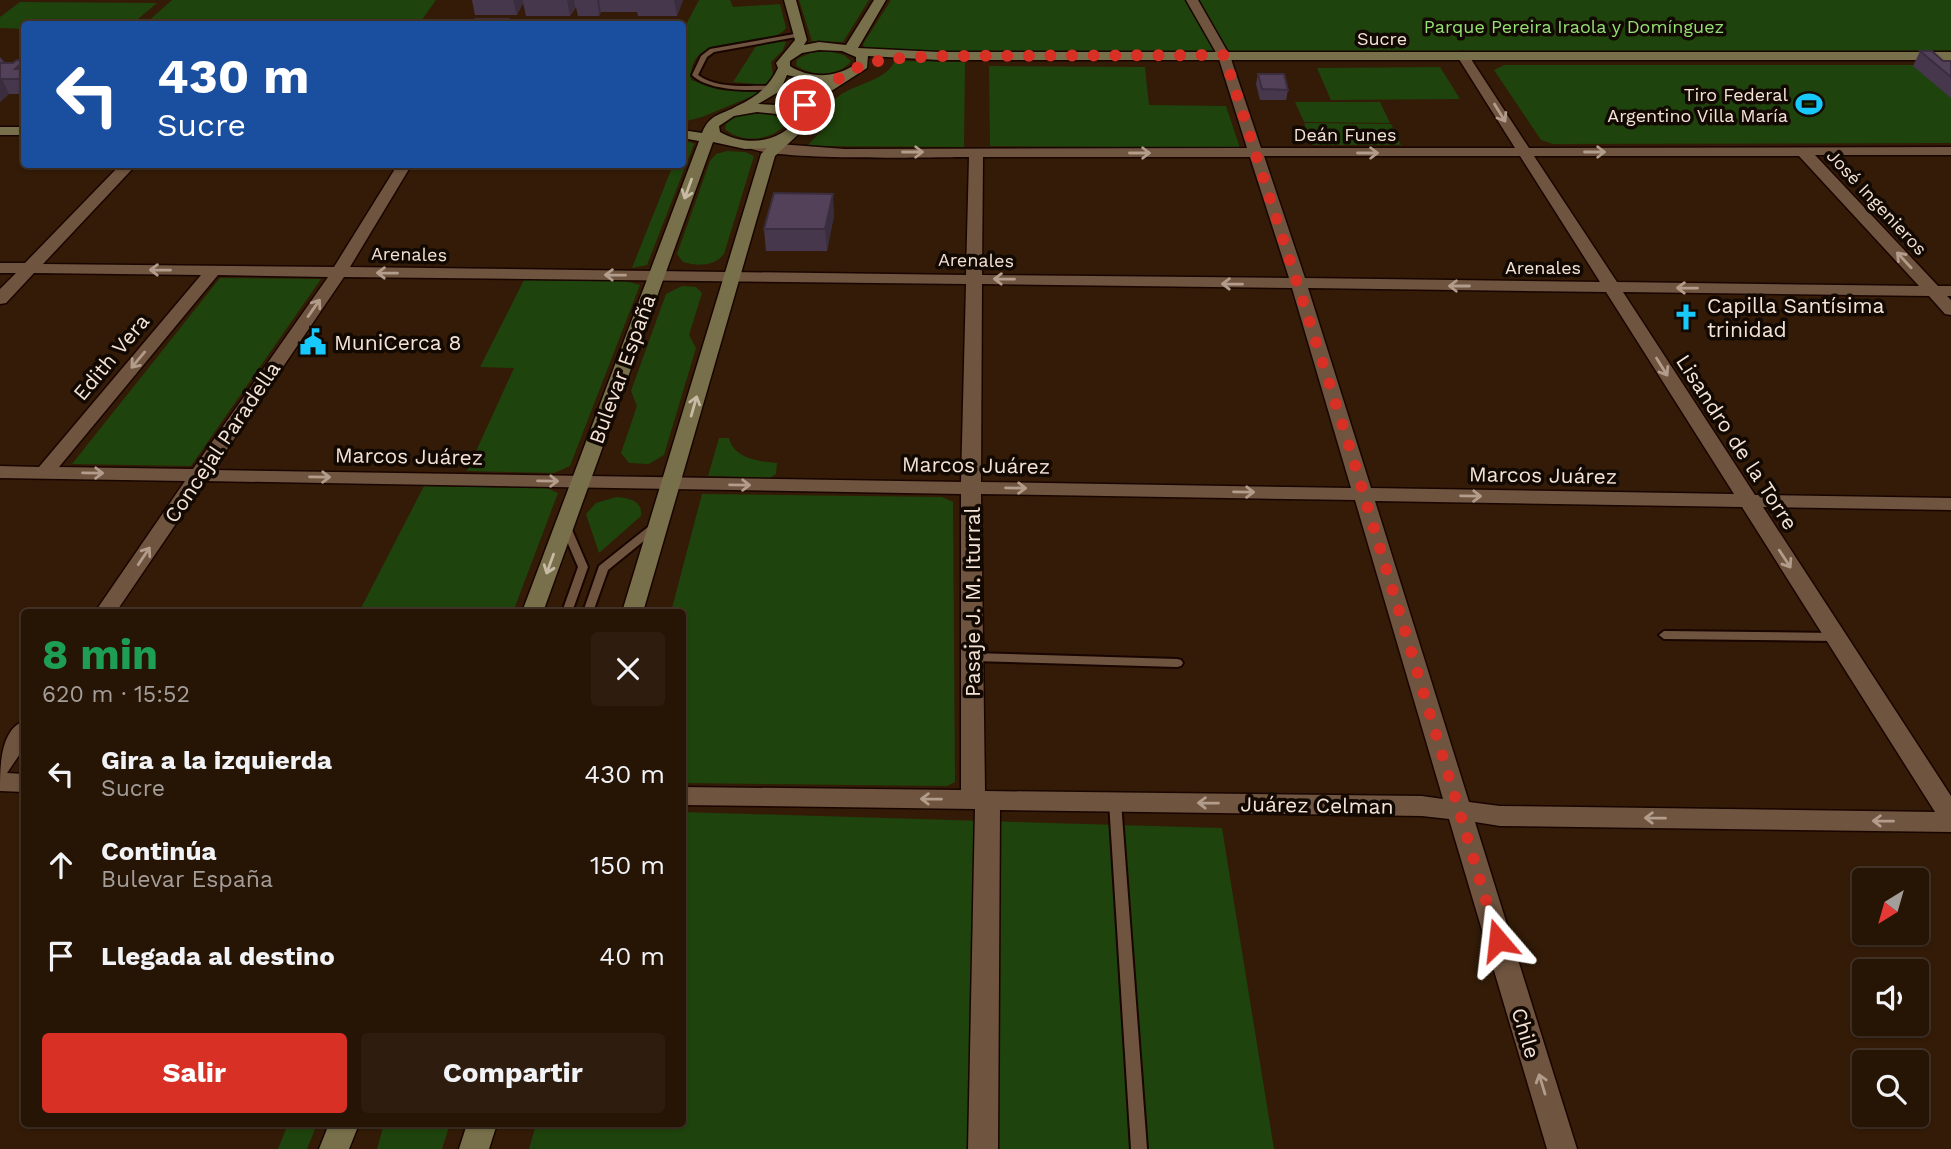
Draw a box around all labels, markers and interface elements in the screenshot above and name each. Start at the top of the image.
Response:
park label: Parque Pereira Iraola y Domínguez [1424,16,1724,37]
street label: Sucre [1357,28,1407,49]
text: 430 m [157,47,309,105]
icon: left [42,49,133,140]
pin [775,75,835,135]
place label: Tiro Federal Argentino Villa María [1607,84,1788,126]
icon: arrive [786,86,824,124]
sports icon: Tiro Federal Argentino Villa María [1794,89,1824,119]
one-way arrow [1493,103,1507,123]
text: Sucre [157,106,246,144]
street label: Deán Funes [1293,124,1397,145]
one-way arrow [901,145,924,159]
one-way arrow [1584,145,1607,159]
street label: José Ingenieros [1823,145,1931,259]
one-way arrow [1129,146,1152,160]
one-way arrow [1356,146,1379,160]
one-way arrow [681,178,693,200]
street label: Arenales [371,243,447,265]
street label: Arenales [938,249,1014,271]
one-way arrow [1896,252,1913,269]
street label: Arenales [1505,257,1581,278]
one-way arrow [149,263,172,277]
one-way arrow [376,266,399,280]
one-way arrow [604,268,627,282]
one-way arrow [993,273,1016,286]
one-way arrow [1221,277,1244,291]
one-way arrow [1448,279,1471,293]
one-way arrow [1676,281,1699,295]
street label: Bulevar España [583,291,661,447]
place label: Capilla Santísima trinidad [1707,293,1885,342]
one-way arrow [307,299,321,318]
church icon: Capilla Santísima trinidad [1671,302,1701,332]
street label: Edith Vera [68,309,154,405]
public building icon: MuniCerca 8 [298,327,328,357]
place label: MuniCerca 8 [334,330,461,355]
street label: Lisandro de la Torre [1671,350,1803,534]
one-way arrow [130,351,146,369]
street label: Concejal Paradella [159,357,285,527]
one-way arrow [1655,357,1670,376]
one-way arrow [689,395,702,417]
street label: Marcos Juárez [335,442,483,470]
street label: Marcos Juárez [902,451,1050,479]
street label: Marcos Juárez [1469,461,1617,489]
one-way arrow [81,466,104,480]
one-way arrow [308,470,331,484]
one-way arrow [536,474,559,488]
one-way arrow [728,478,751,492]
one-way arrow [1005,481,1028,495]
one-way arrow [1232,485,1255,499]
one-way arrow [1460,489,1483,503]
street label: Pasaje J. M. Iturral [960,506,985,697]
one-way arrow [136,547,151,566]
one-way arrow [1778,548,1792,568]
one-way arrow [543,552,555,574]
text: 8 min [42,630,158,679]
button: close [591,632,665,706]
text: 620 m · 15:52 [42,681,190,708]
text: Gira a la izquierda [101,745,332,775]
icon: left [42,755,80,793]
text: 430 m [584,759,665,789]
text: Sucre [101,775,165,802]
street label: Juárez Celman [1240,791,1394,819]
one-way arrow [920,792,943,806]
one-way arrow [1197,796,1220,810]
one-way arrow [1644,811,1667,825]
one-way arrow [1872,814,1895,828]
text: Continúa [101,836,217,866]
icon: ahead [42,846,80,884]
text: 150 m [590,850,665,880]
text: Bulevar España [101,866,273,893]
north arrow [1852,868,1928,945]
map controls [1852,868,1929,1127]
position arrow [1461,903,1535,977]
icon: arrive [42,937,80,975]
text: Llegada al destino [101,941,335,971]
text: 40 m [599,941,665,971]
button: sound [1852,959,1929,1036]
street label: Chile [1507,1005,1545,1061]
button: Salir [42,1033,347,1113]
button: Compartir [361,1033,665,1113]
button: search [1852,1050,1929,1127]
one-way arrow [1534,1073,1547,1095]

